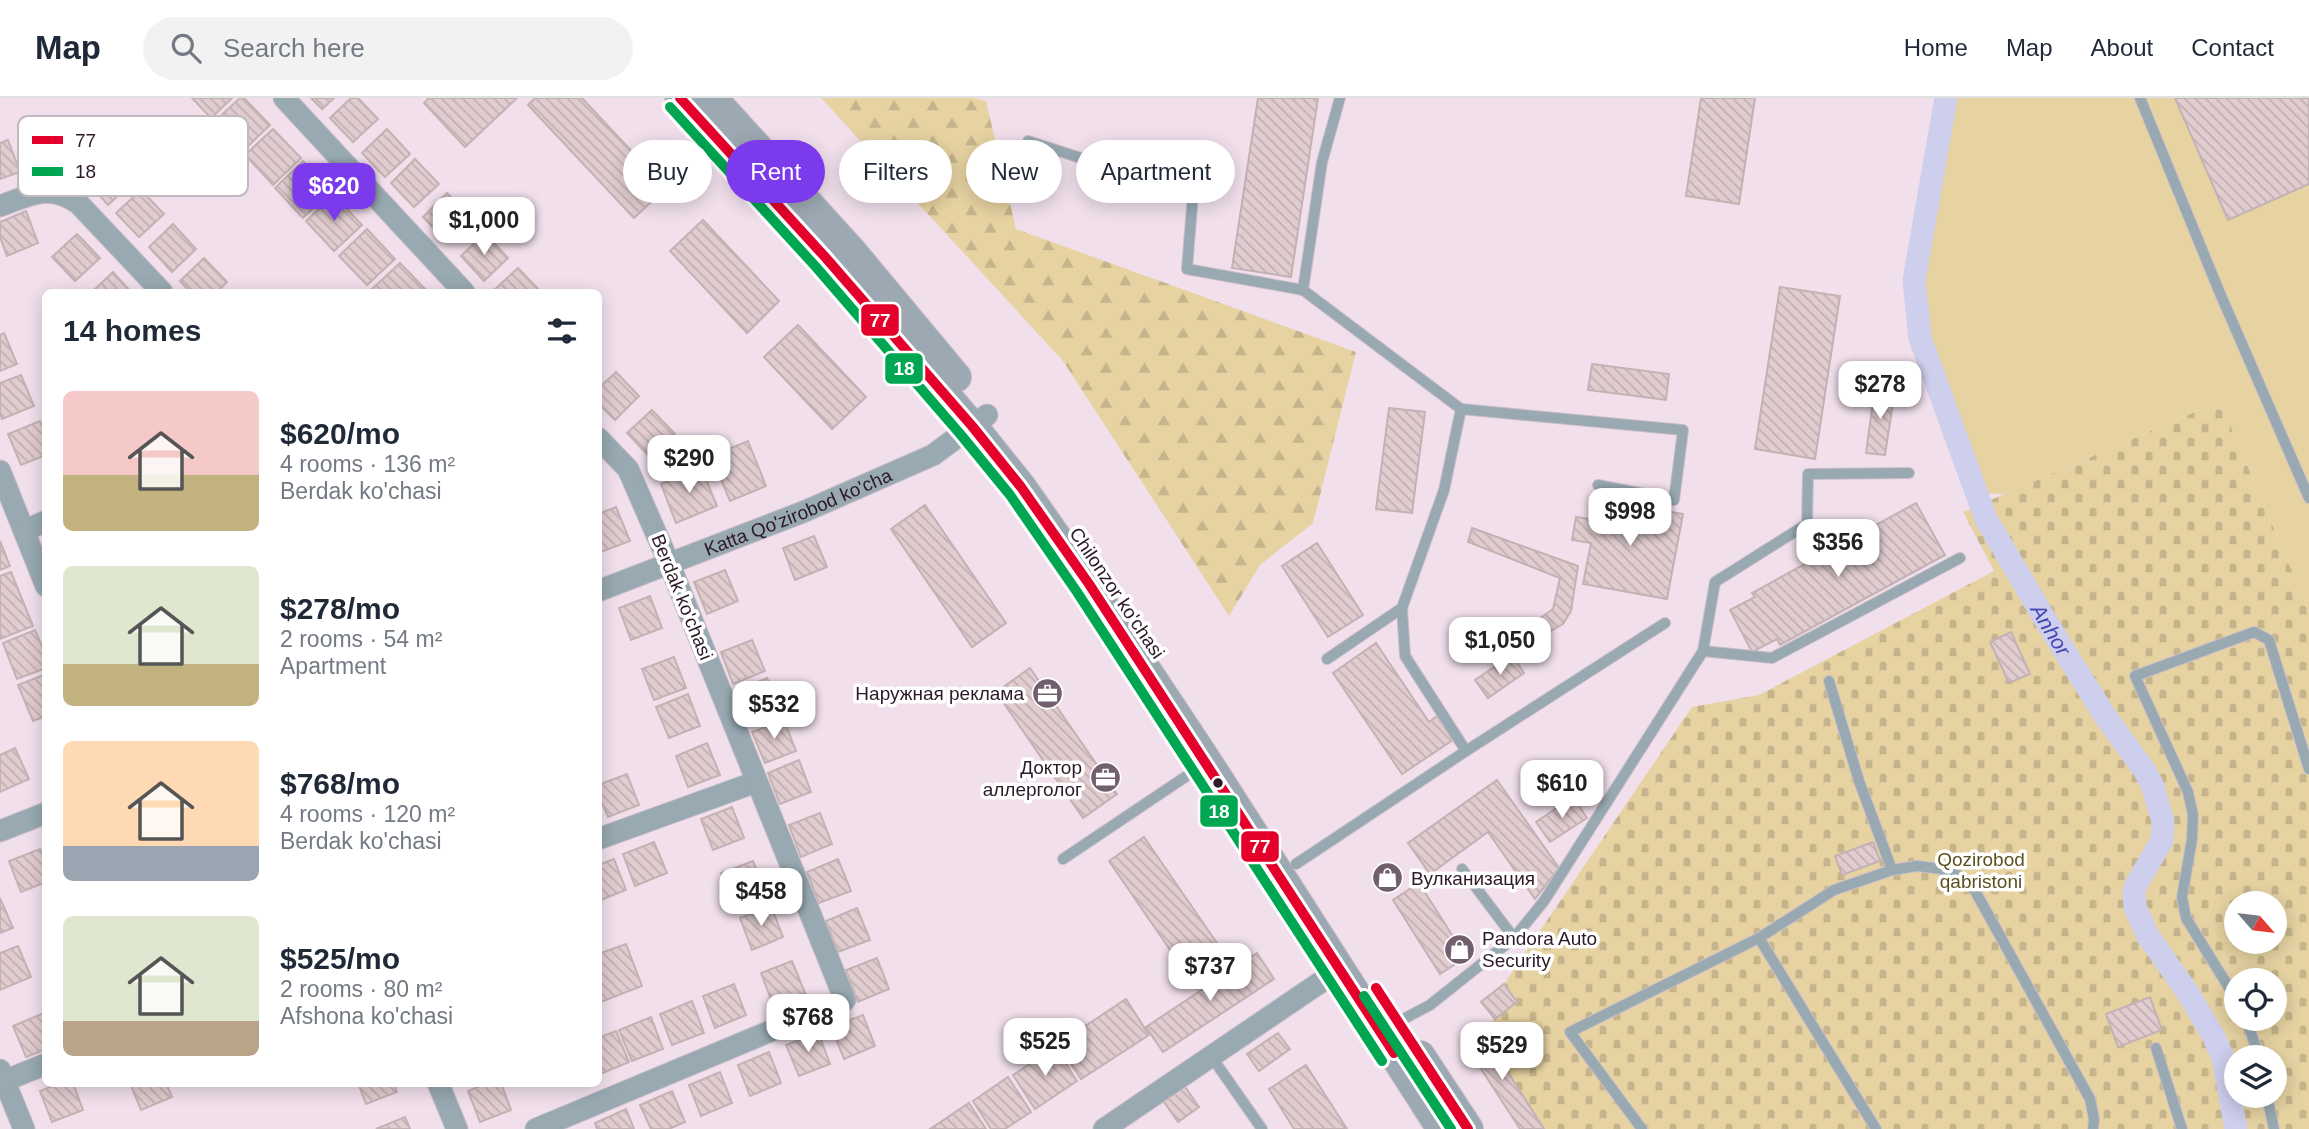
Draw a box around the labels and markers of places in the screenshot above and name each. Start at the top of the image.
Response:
pin: $620 [293,164,375,223]
pin: $1,000 [427,198,541,257]
pin: $278 [1839,362,1921,421]
pin: $290 [648,436,730,495]
pin: $998 [1589,489,1671,548]
pin: $356 [1797,519,1879,579]
pin: $1,050 [1443,618,1557,677]
office icon: Наружная реклама [1030,676,1064,710]
pin: $532 [733,682,815,741]
place label: Наружная реклама [855,683,1024,704]
place label: Доктор аллерголог [983,757,1082,800]
pin: $610 [1521,760,1603,820]
office icon: Доктор аллерголог [1088,761,1122,795]
unlabelled marker [1211,776,1225,790]
shop icon: Вулканизация [1371,861,1405,895]
pin: $458 [720,868,802,928]
place label: Вулканизация [1411,868,1535,889]
place label: Pandora Auto Security [1482,928,1597,971]
shop icon: Pandora Auto Security [1442,932,1476,966]
pin: $737 [1169,944,1251,1003]
pin: $768 [767,995,849,1054]
pin: $525 [1004,1018,1086,1078]
pin: $529 [1461,1023,1543,1082]

